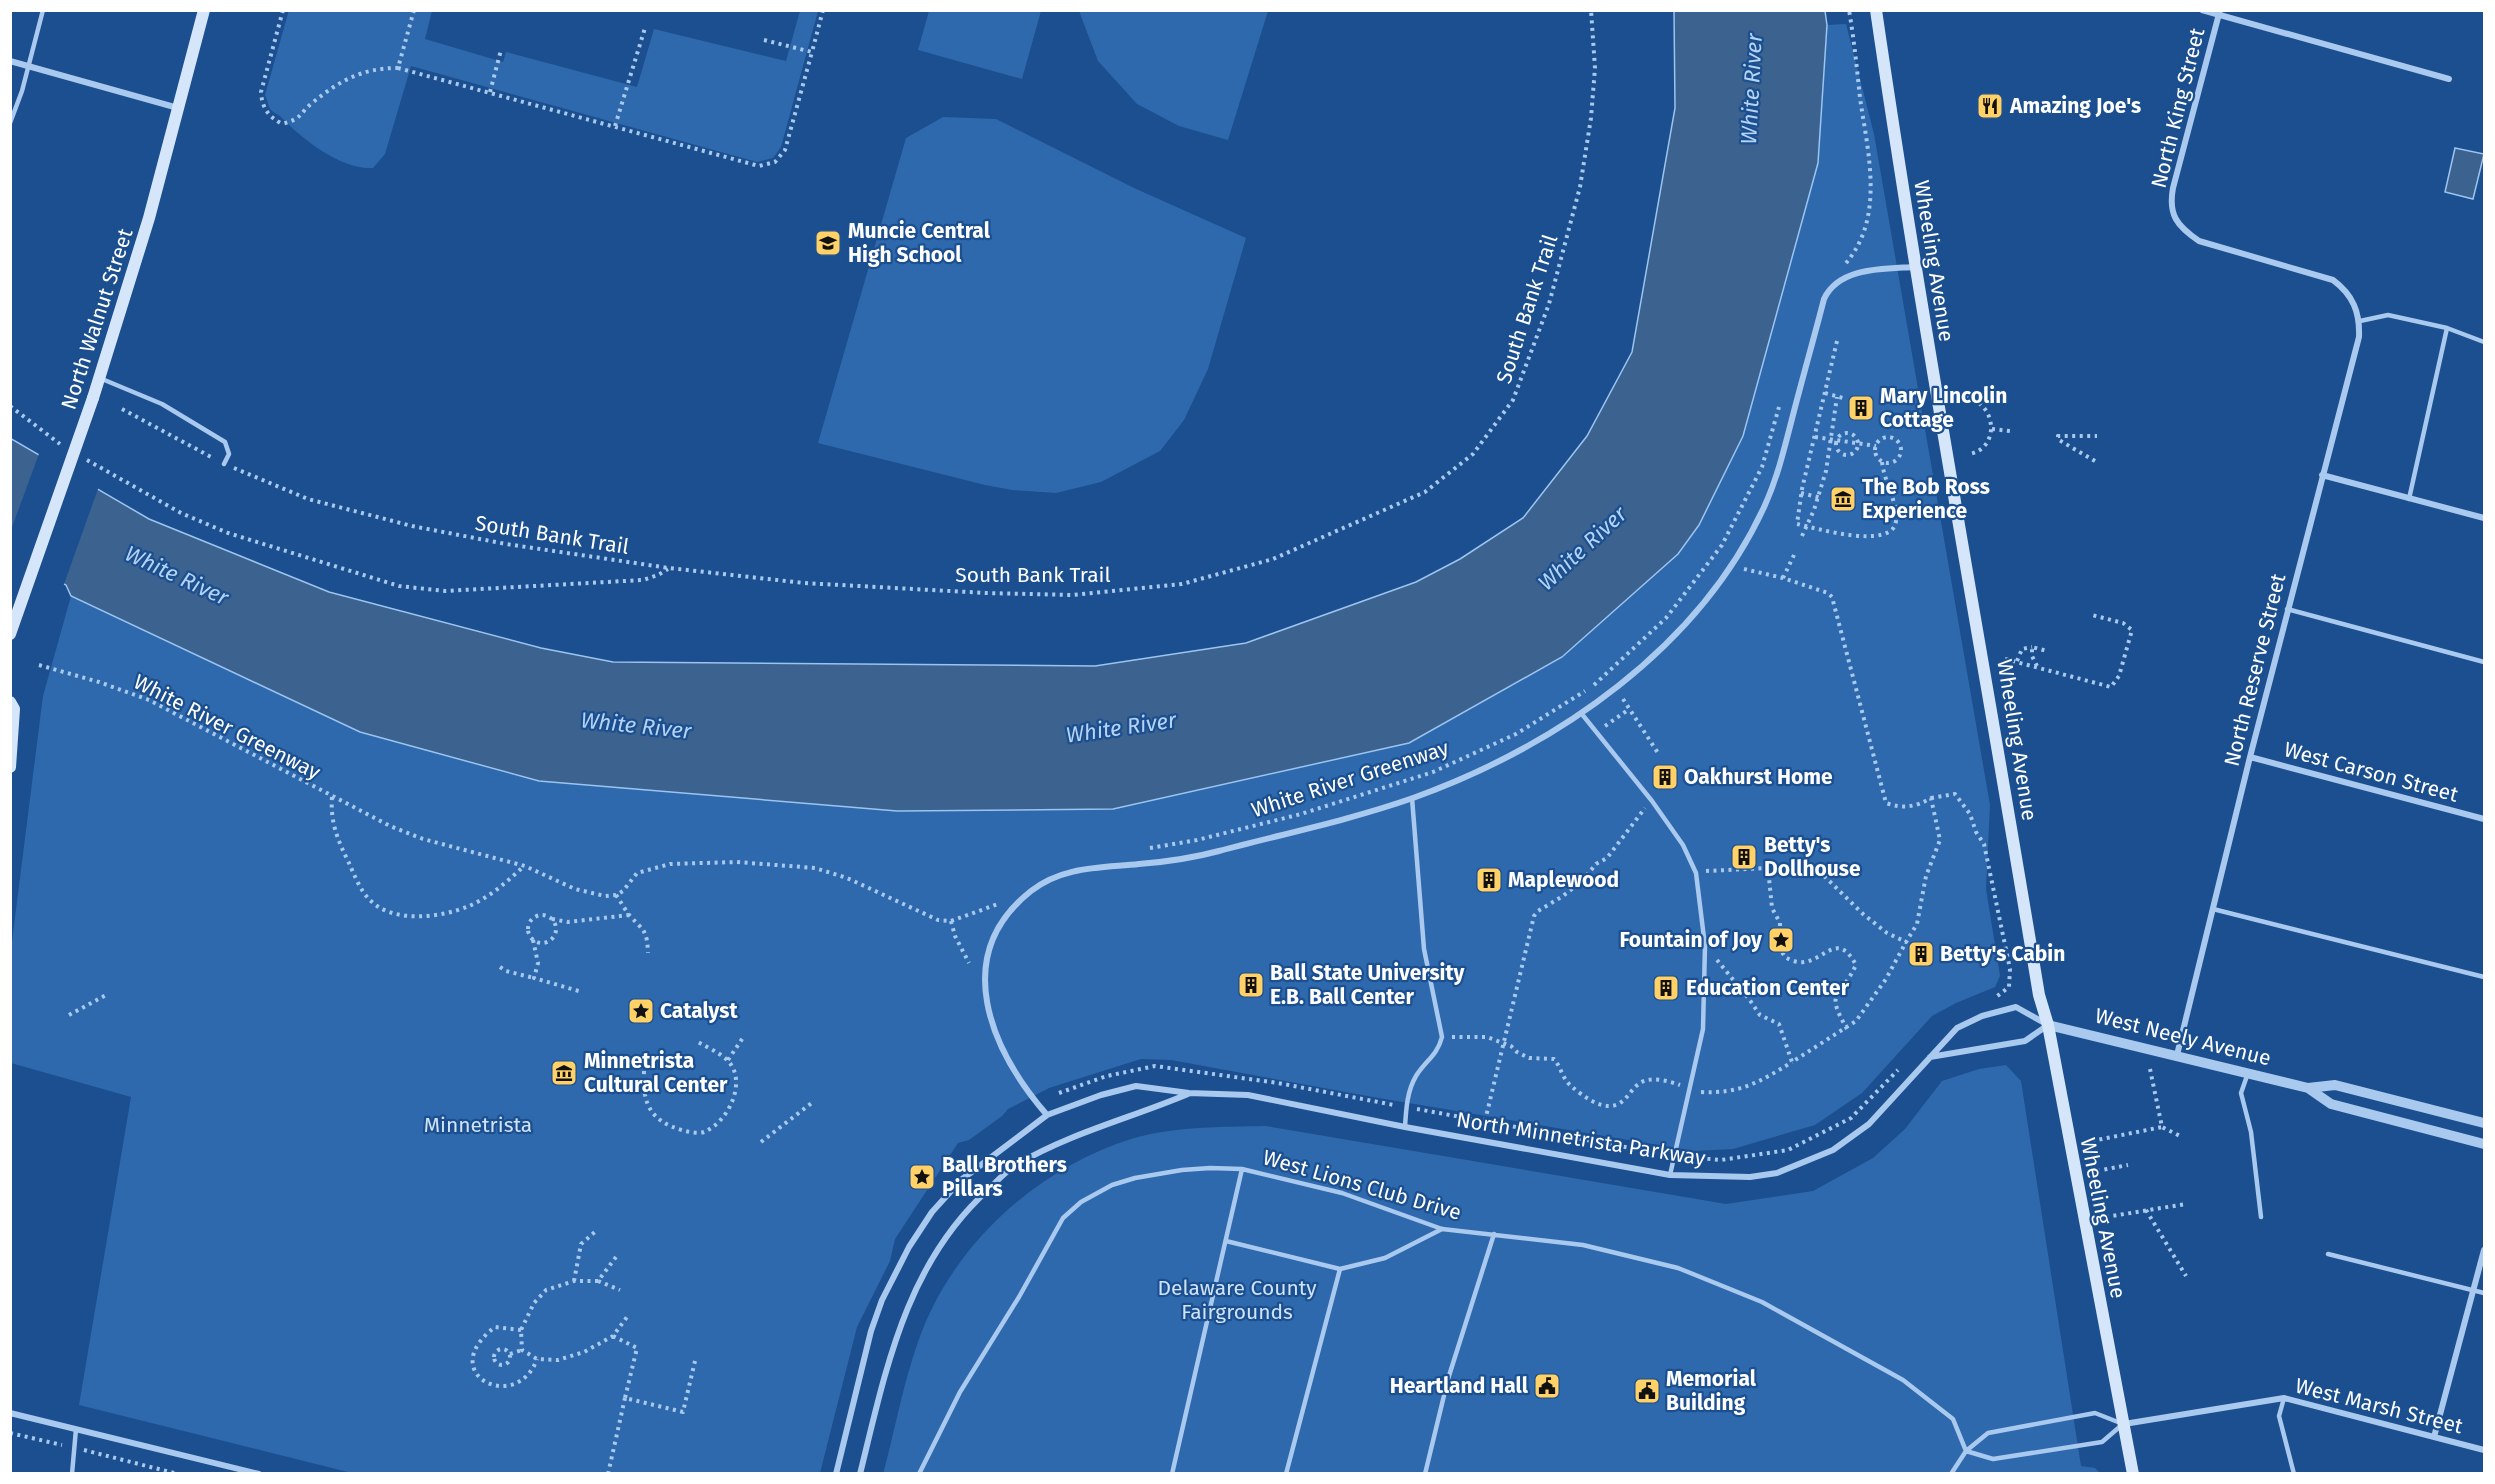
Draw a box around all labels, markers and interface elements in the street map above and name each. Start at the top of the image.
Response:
street label: North King Street [2146,25,2211,191]
water label: White River [1735,32,1768,145]
restaurant icon: Amazing Joe's [1975,91,2005,121]
place label: Amazing Joe's [2009,93,2141,119]
street label: Wheeling Avenue [1908,178,1960,344]
place label: Muncie Central High School [848,218,991,268]
street label: North Walnut Street [55,225,139,413]
school or university icon: Muncie Central High School [813,228,843,258]
street label: South Bank Trail [1491,231,1563,387]
place label: Mary Lincolin Cottage [1880,383,2007,433]
building icon: Mary Lincolin Cottage [1846,393,1876,423]
place label: The Bob Ross Experience [1862,474,1990,524]
museum icon: The Bob Ross Experience [1828,484,1858,514]
water label: White River [1533,500,1633,596]
street label: South Bank Trail [473,510,631,560]
water label: White River [121,540,233,611]
street label: South Bank Trail [955,562,1111,588]
street label: North Reserve Street [2218,571,2292,769]
street label: Wheeling Avenue [1991,657,2043,823]
street label: White River Greenway [129,669,325,786]
water label: White River [579,706,693,745]
water label: White River [1064,706,1179,749]
street label: White River Greenway [1248,735,1453,823]
street label: West Carson Street [2281,736,2461,808]
building icon: Oakhurst Home [1650,762,1680,792]
place label: Oakhurst Home [1684,764,1833,790]
place label: Betty's Dollhouse [1764,832,1861,882]
building icon: Betty's Dollhouse [1729,842,1759,872]
building icon: Maplewood [1474,865,1504,895]
place label: Maplewood [1508,867,1619,893]
place icon: Fountain of Joy [1766,925,1796,955]
place label: Fountain of Joy [1619,927,1762,953]
building icon: Betty's Cabin [1906,939,1936,969]
place label: Betty's Cabin [1940,941,2065,967]
place label: Ball State University E.B. Ball Center [1270,960,1465,1010]
building icon: Ball State University E.B. Ball Center [1236,970,1266,1000]
building icon: Education Center [1651,973,1681,1003]
place label: Education Center [1686,975,1850,1001]
place icon: Catalyst [626,996,656,1026]
place label: Catalyst [660,998,738,1024]
street label: West Neely Avenue [2092,1003,2274,1071]
place label: Minnetrista Cultural Center [584,1048,728,1098]
museum icon: Minnetrista Cultural Center [549,1058,579,1088]
street label: North Minnetrista Parkway [1455,1106,1708,1172]
park label: Minnetrista [424,1112,532,1138]
street label: Wheeling Avenue [2075,1135,2131,1301]
street label: West Lions Club Drive [1260,1144,1464,1226]
place label: Ball Brothers Pillars [942,1152,1067,1202]
place icon: Ball Brothers Pillars [907,1162,937,1192]
park label: Delaware County Fairgrounds [1158,1275,1317,1325]
place label: Memorial Building [1666,1366,1757,1416]
public building icon: Heartland Hall [1532,1371,1562,1401]
place label: Heartland Hall [1390,1373,1529,1399]
street label: West Marsh Street [2293,1373,2466,1439]
public building icon: Memorial Building [1632,1376,1662,1406]

